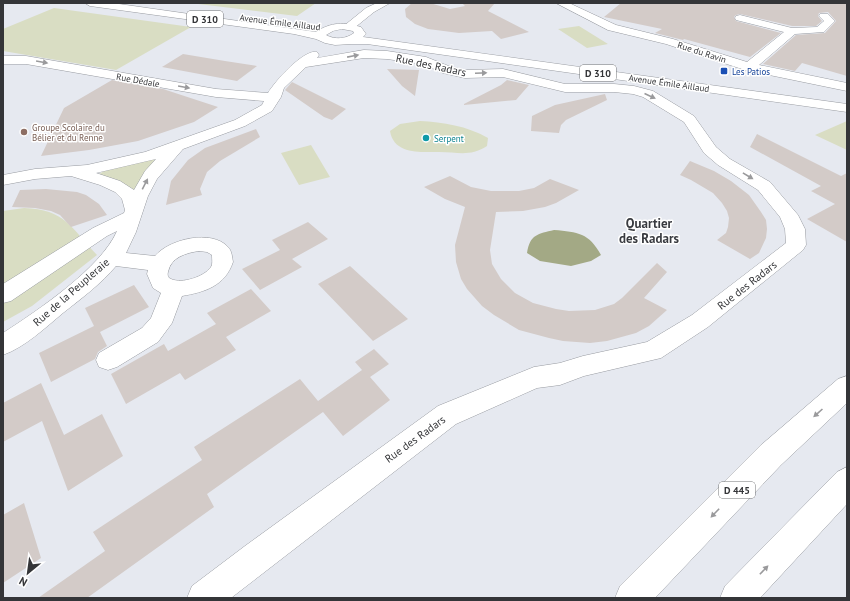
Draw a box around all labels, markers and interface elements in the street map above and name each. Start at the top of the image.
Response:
road number: D 310 [187,11,223,27]
street label: Avenue Émile Aillaud [239,12,321,32]
street label: Rue du Ravin [676,39,728,65]
street label: Rue des Radars [395,51,468,79]
one-way arrow [347,52,360,58]
one-way arrow [36,60,48,66]
road number: D 310 [580,65,616,81]
marker: Les Patios [719,66,729,76]
place label: Les Patios [732,66,770,77]
one-way arrow [475,70,488,76]
street label: Rue Dédale [115,71,161,89]
street label: Avenue Émile Aillaud [628,72,710,94]
one-way arrow [177,85,190,91]
one-way arrow [644,93,655,99]
place label: Groupe Scolaire du Bélier et du Renne [32,122,105,143]
marker: Groupe Scolaire du Bélier et du Renne [19,127,29,137]
marker: Serpent [421,133,431,143]
place label: Serpent [434,133,464,144]
one-way arrow [742,173,754,180]
one-way arrow [142,178,149,190]
district label: Quartier des Radars [619,215,680,247]
street label: Rue de la Peupleraie [30,255,112,329]
street label: Rue des Radars [714,257,780,313]
one-way arrow [813,408,823,417]
street label: Rue des Radars [382,412,448,466]
road number: D 445 [719,482,755,498]
one-way arrow [710,508,720,518]
north arrow [8,553,48,593]
one-way arrow [759,565,768,575]
text: N [17,574,30,590]

